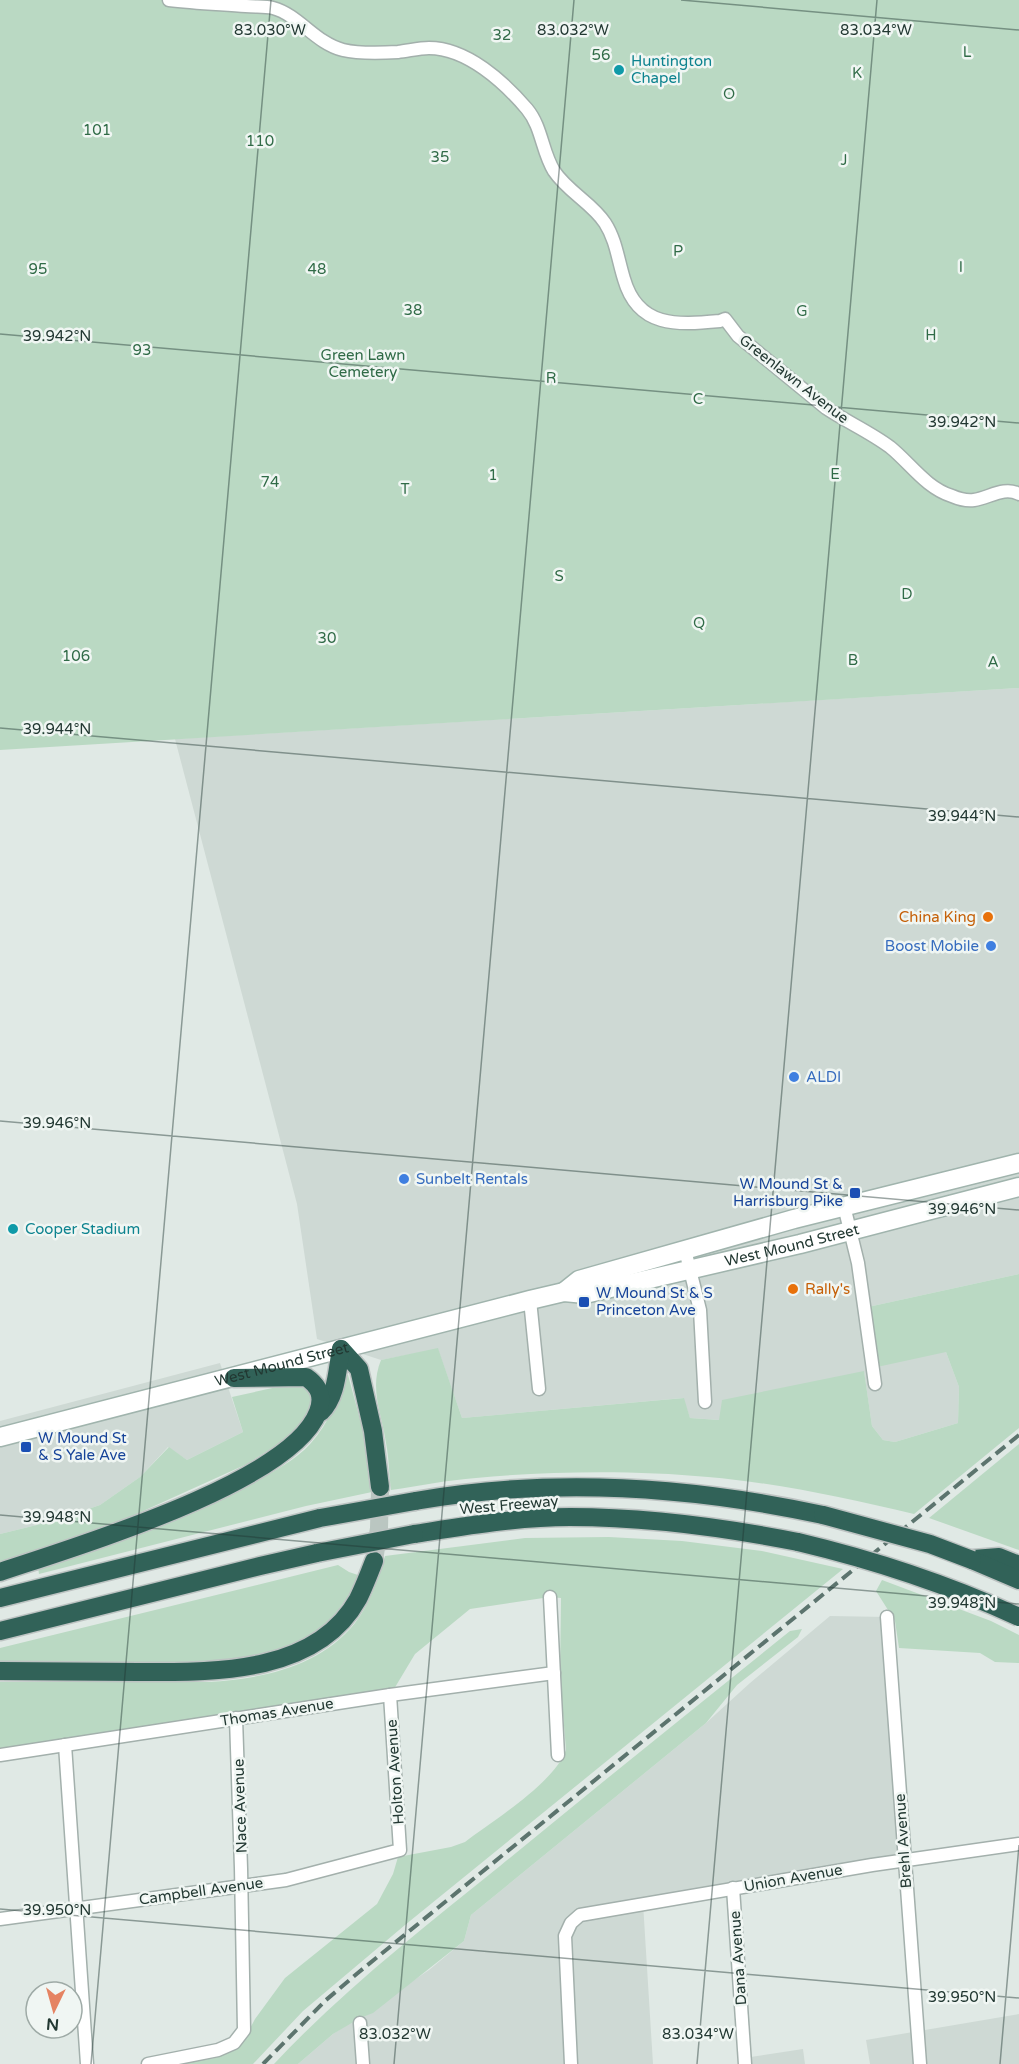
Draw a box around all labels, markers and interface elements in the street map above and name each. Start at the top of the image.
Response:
text: 83.030°W [234,21,306,39]
text: 83.032°W [537,21,609,39]
text: 83.034°W [840,21,912,39]
park label: 32 [493,26,511,44]
park label: L [963,43,972,61]
park label: 56 [592,46,610,64]
place label: Huntington Chapel [631,52,712,87]
marker: Huntington Chapel [612,63,626,77]
park label: K [852,64,862,82]
park label: O [723,85,735,103]
park label: 101 [83,121,111,139]
park label: 110 [246,132,274,150]
park label: 35 [431,148,449,166]
park label: J [841,151,848,169]
park label: P [673,242,683,260]
park label: I [959,258,963,276]
park label: 95 [29,260,47,278]
park label: 48 [308,260,326,278]
park label: 38 [404,301,422,319]
park label: G [796,302,808,320]
park label: H [925,326,937,344]
text: 39.942°N [23,327,91,345]
street label: Greenlawn Avenue [736,331,852,427]
park label: 93 [133,341,151,359]
park label: Green Lawn Cemetery [321,346,405,381]
park label: R [546,369,556,387]
park label: C [693,390,703,408]
text: 39.942°N [928,413,996,431]
park label: E [830,465,840,483]
park label: 1 [488,466,498,484]
park label: 74 [261,473,279,491]
park label: T [400,480,410,498]
park label: S [554,567,564,585]
park label: D [901,585,913,603]
park label: Q [693,614,705,632]
park label: 30 [318,629,336,647]
park label: 106 [62,647,90,665]
park label: B [848,651,858,669]
park label: A [987,653,999,671]
text: 39.944°N [23,720,91,738]
text: 39.944°N [928,807,996,825]
place label: China King [899,908,976,926]
marker: China King [981,910,995,924]
place label: Boost Mobile [885,937,979,955]
marker: Boost Mobile [984,939,998,953]
place label: ALDI [806,1068,841,1086]
marker: ALDI [787,1070,801,1084]
text: 39.946°N [23,1114,91,1132]
place label: Sunbelt Rentals [416,1170,528,1188]
marker: Sunbelt Rentals [397,1172,411,1186]
place label: W Mound St & Harrisburg Pike [733,1175,843,1210]
marker: W Mound St & Harrisburg Pike [848,1186,862,1200]
text: 39.946°N [928,1200,996,1218]
place label: Cooper Stadium [25,1220,140,1238]
street label: West Mound Street [723,1220,861,1270]
marker: Cooper Stadium [6,1222,20,1236]
place label: Rally's [805,1280,850,1298]
marker: Rally's [786,1282,800,1296]
place label: W Mound St & S Princeton Ave [596,1284,713,1319]
marker: W Mound St & S Princeton Ave [577,1295,591,1309]
street label: West Mound Street [213,1338,351,1390]
place label: W Mound St & S Yale Ave [38,1429,127,1464]
marker: W Mound St & S Yale Ave [19,1440,33,1454]
street label: West Freeway [459,1492,559,1518]
text: 39.948°N [23,1508,91,1526]
text: 39.948°N [928,1594,996,1612]
street label: Thomas Avenue [219,1694,335,1730]
street label: Holton Avenue [382,1719,408,1825]
street label: Nace Avenue [229,1758,251,1854]
street label: Brehl Avenue [891,1793,915,1889]
street label: Union Avenue [742,1860,844,1896]
street label: Campbell Avenue [138,1873,264,1909]
text: 39.950°N [23,1901,91,1919]
street label: Dana Avenue [726,1910,750,2006]
north arrow [24,1980,84,2040]
text: 39.950°N [928,1988,996,2006]
text: N [46,2013,60,2034]
text: 83.032°W [359,2025,431,2043]
text: 83.034°W [662,2025,734,2043]

